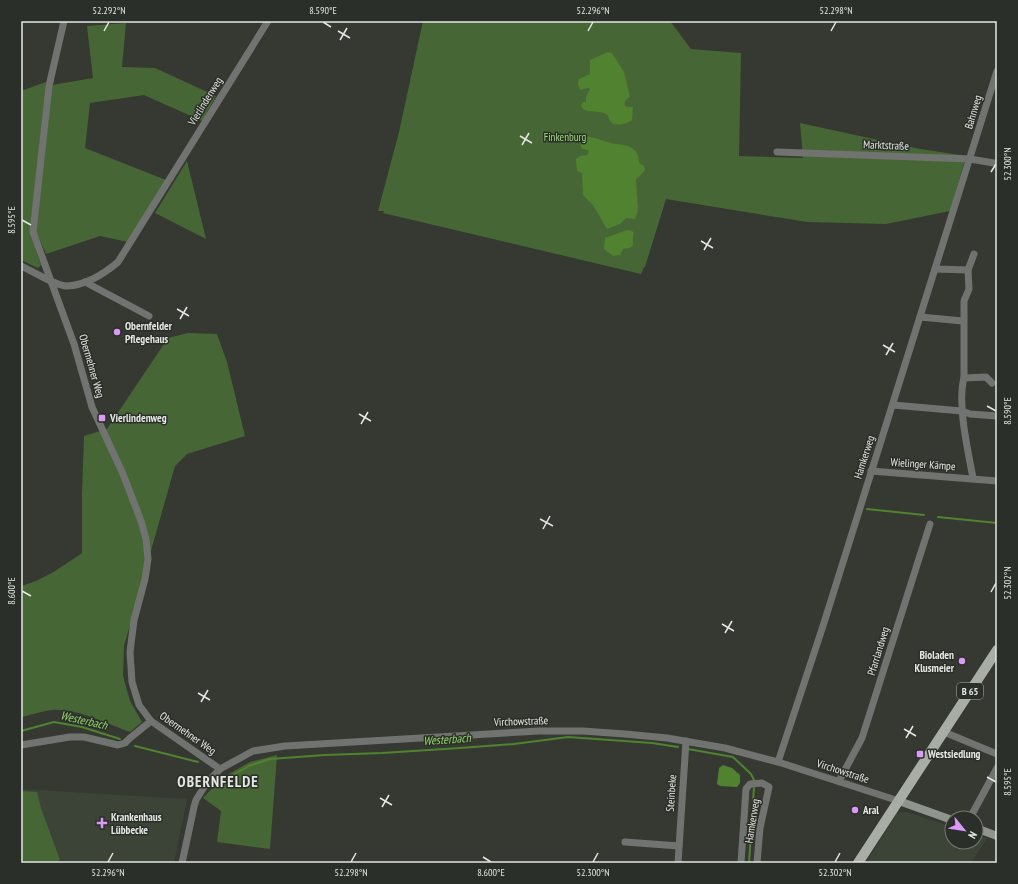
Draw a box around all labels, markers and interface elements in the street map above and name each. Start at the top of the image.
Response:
text: 52.292°N [92,4,126,17]
text: 8.590°E [309,4,337,17]
text: 52.296°N [576,4,610,17]
text: 52.298°N [819,4,853,17]
street label: Vierlindenweg [184,74,226,129]
street label: Bahnweg [961,93,985,131]
park label: Finkenburg [544,130,587,144]
street label: Marktstraße [863,137,910,153]
text: 52.300°N [1001,147,1014,181]
text: 8.595°E [5,206,18,234]
place label: Obernfelder Pflegehaus [125,319,173,346]
marker: Obernfelder Pflegehaus [112,327,122,337]
street label: Obermehner Weg [76,333,108,400]
text: 8.590°E [1001,397,1014,425]
place label: Vierlindenweg [109,411,167,425]
marker: Vierlindenweg [97,413,107,423]
street label: Hamkerweg [850,433,878,480]
street label: Wielinger Kämpe [890,455,956,473]
text: 52.302°N [1001,566,1014,600]
text: 8.600°E [5,577,18,605]
street label: Pfarrlandweg [864,625,892,677]
place label: Bioladen Klusmeier [914,648,955,675]
marker: Bioladen Klusmeier [957,656,967,666]
road number: B 65 [957,683,983,699]
water label: Westerbach [59,707,110,733]
street label: Obermehner Weg [157,708,219,758]
street label: Virchowstraße [493,713,549,729]
water label: Westerbach [423,730,472,748]
place label: Westsiedlung [927,747,981,761]
marker: Westsiedlung [915,749,925,759]
street label: Virchowstraße [814,756,871,786]
text: 8.595°E [1001,768,1014,796]
district label: OBERNFELDE [177,772,259,791]
street label: Steinbeke [663,773,679,812]
street label: Hamkerweg [742,798,762,844]
place label: Aral [862,803,879,817]
marker: Aral [850,805,860,815]
place label: Krankenhaus Lübbecke [111,810,162,837]
north arrow [944,810,984,850]
marker: Krankenhaus Lübbecke [96,817,108,829]
text: N [965,829,980,841]
text: 52.296°N [91,866,125,879]
text: 52.298°N [334,866,368,879]
text: 8.600°E [477,866,505,879]
text: 52.300°N [576,866,610,879]
text: 52.302°N [818,866,852,879]

